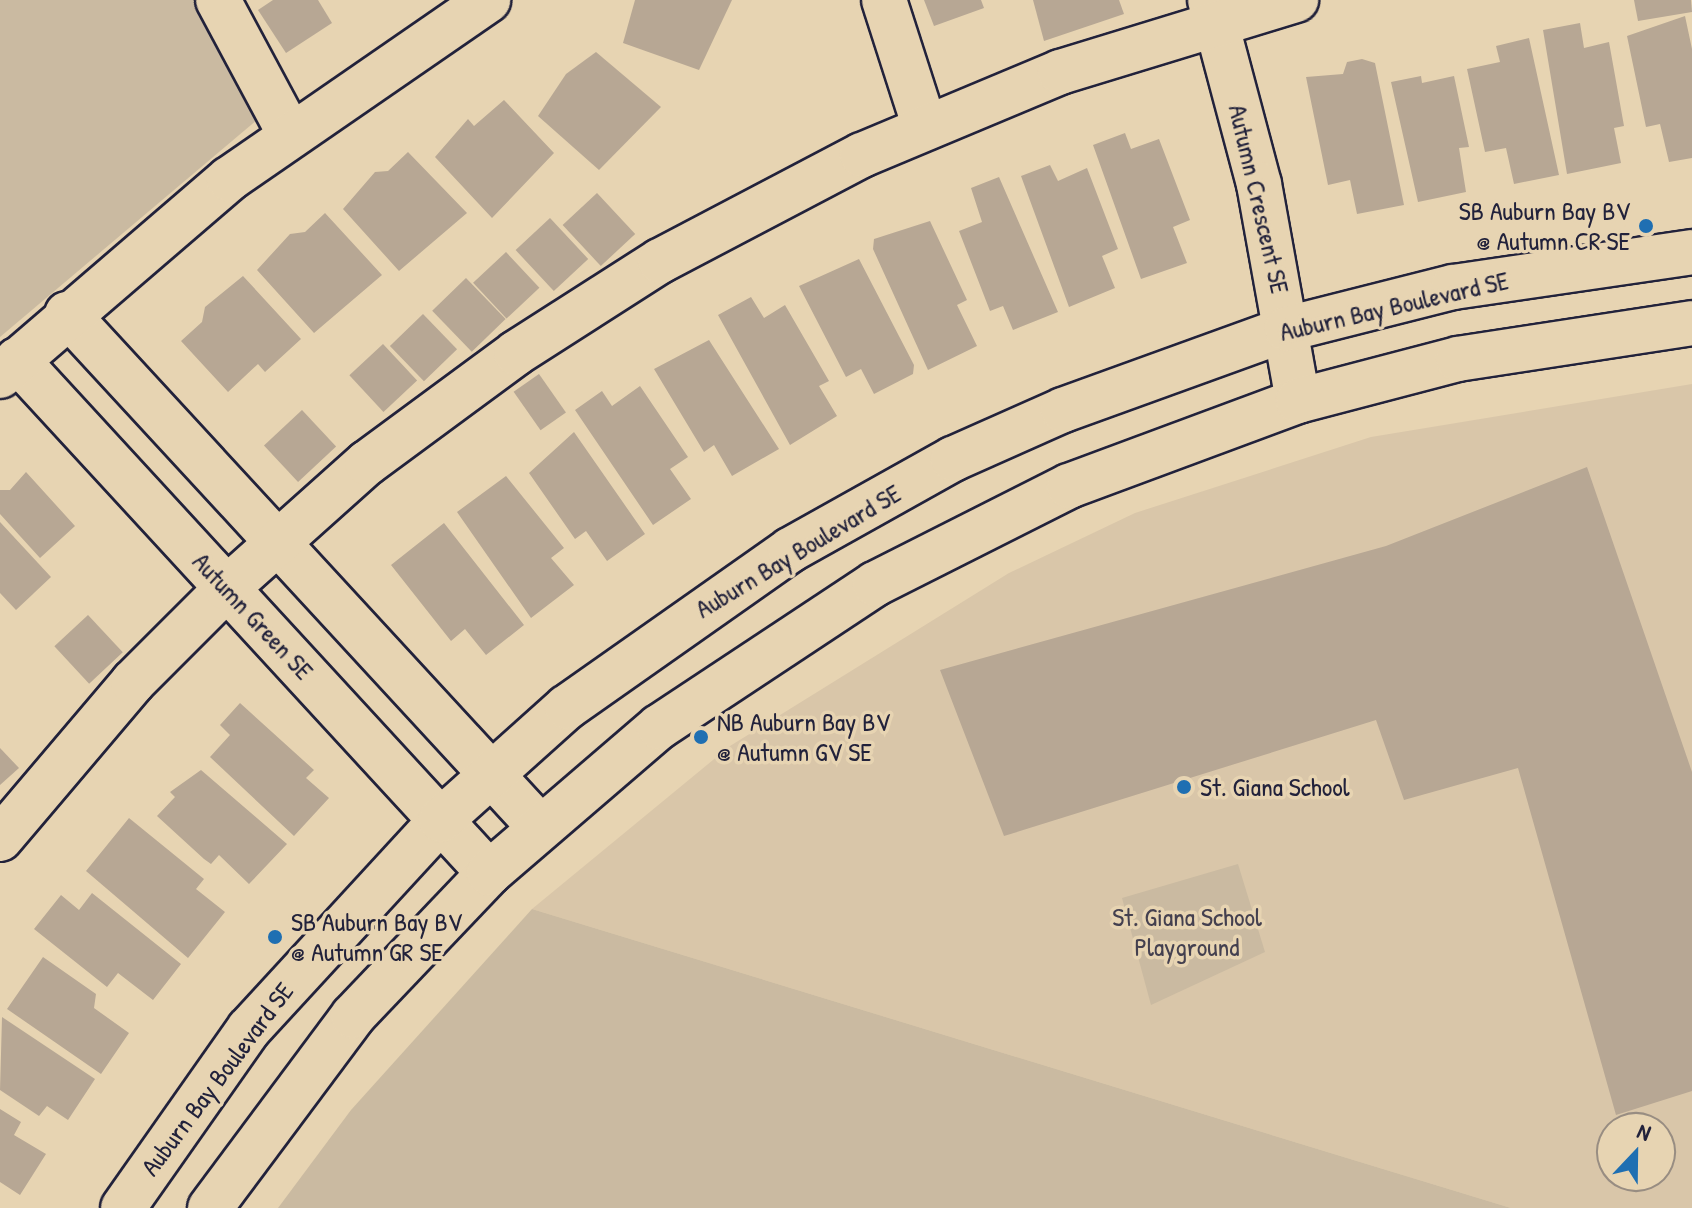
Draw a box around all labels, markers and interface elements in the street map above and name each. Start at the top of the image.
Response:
street label: Autumn Crescent SE [1222,101,1296,297]
place label: SB Auburn Bay BV @ Autumn CR SE [1459,195,1630,256]
marker: SB Auburn Bay BV @ Autumn CR SE [1637,217,1655,235]
street label: Auburn Bay Boulevard SE [1277,265,1511,347]
street label: Auburn Bay Boulevard SE [690,477,906,625]
street label: Autumn Green SE [186,546,320,686]
place label: NB Auburn Bay BV @ Autumn GV SE [717,706,890,768]
marker: NB Auburn Bay BV @ Autumn GV SE [692,728,710,746]
place label: St. Giana School [1200,771,1350,803]
marker: St. Giana School [1175,778,1193,796]
park label: St. Giana School Playground [1112,901,1262,962]
place label: SB Auburn Bay BV @ Autumn GR SE [291,906,462,968]
marker: SB Auburn Bay BV @ Autumn GR SE [266,928,284,946]
street label: Auburn Bay Boulevard SE [134,976,300,1182]
north arrow [1596,1112,1676,1192]
text: N [1633,1115,1655,1148]

